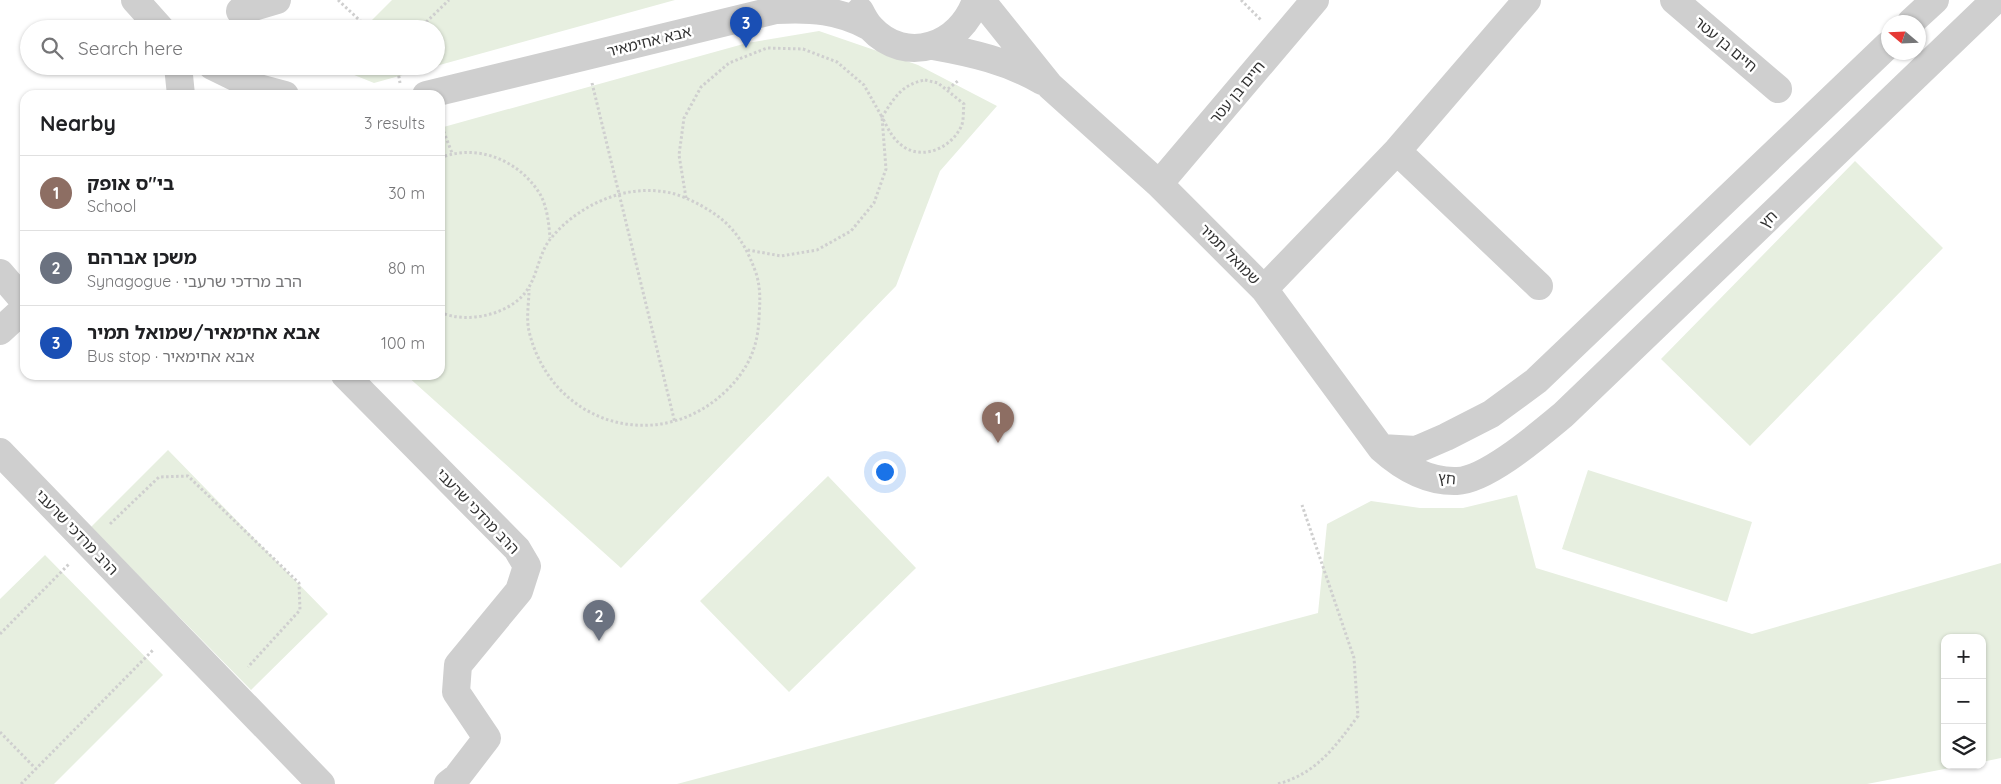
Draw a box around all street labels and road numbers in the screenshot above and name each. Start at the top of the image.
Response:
street label: חיים בן עטר [1691,12,1761,76]
street label: אבא אחימאיר [605,21,693,61]
street label: חיים בן עטר [1205,57,1269,127]
street label: חץ [1755,206,1781,232]
street label: שמואל תמיר [1196,220,1264,288]
street label: הרב מרדכי שרעבי [432,464,524,558]
street label: חץ [1437,468,1457,488]
street label: הרב מרדכי שרעבי [31,485,123,579]

